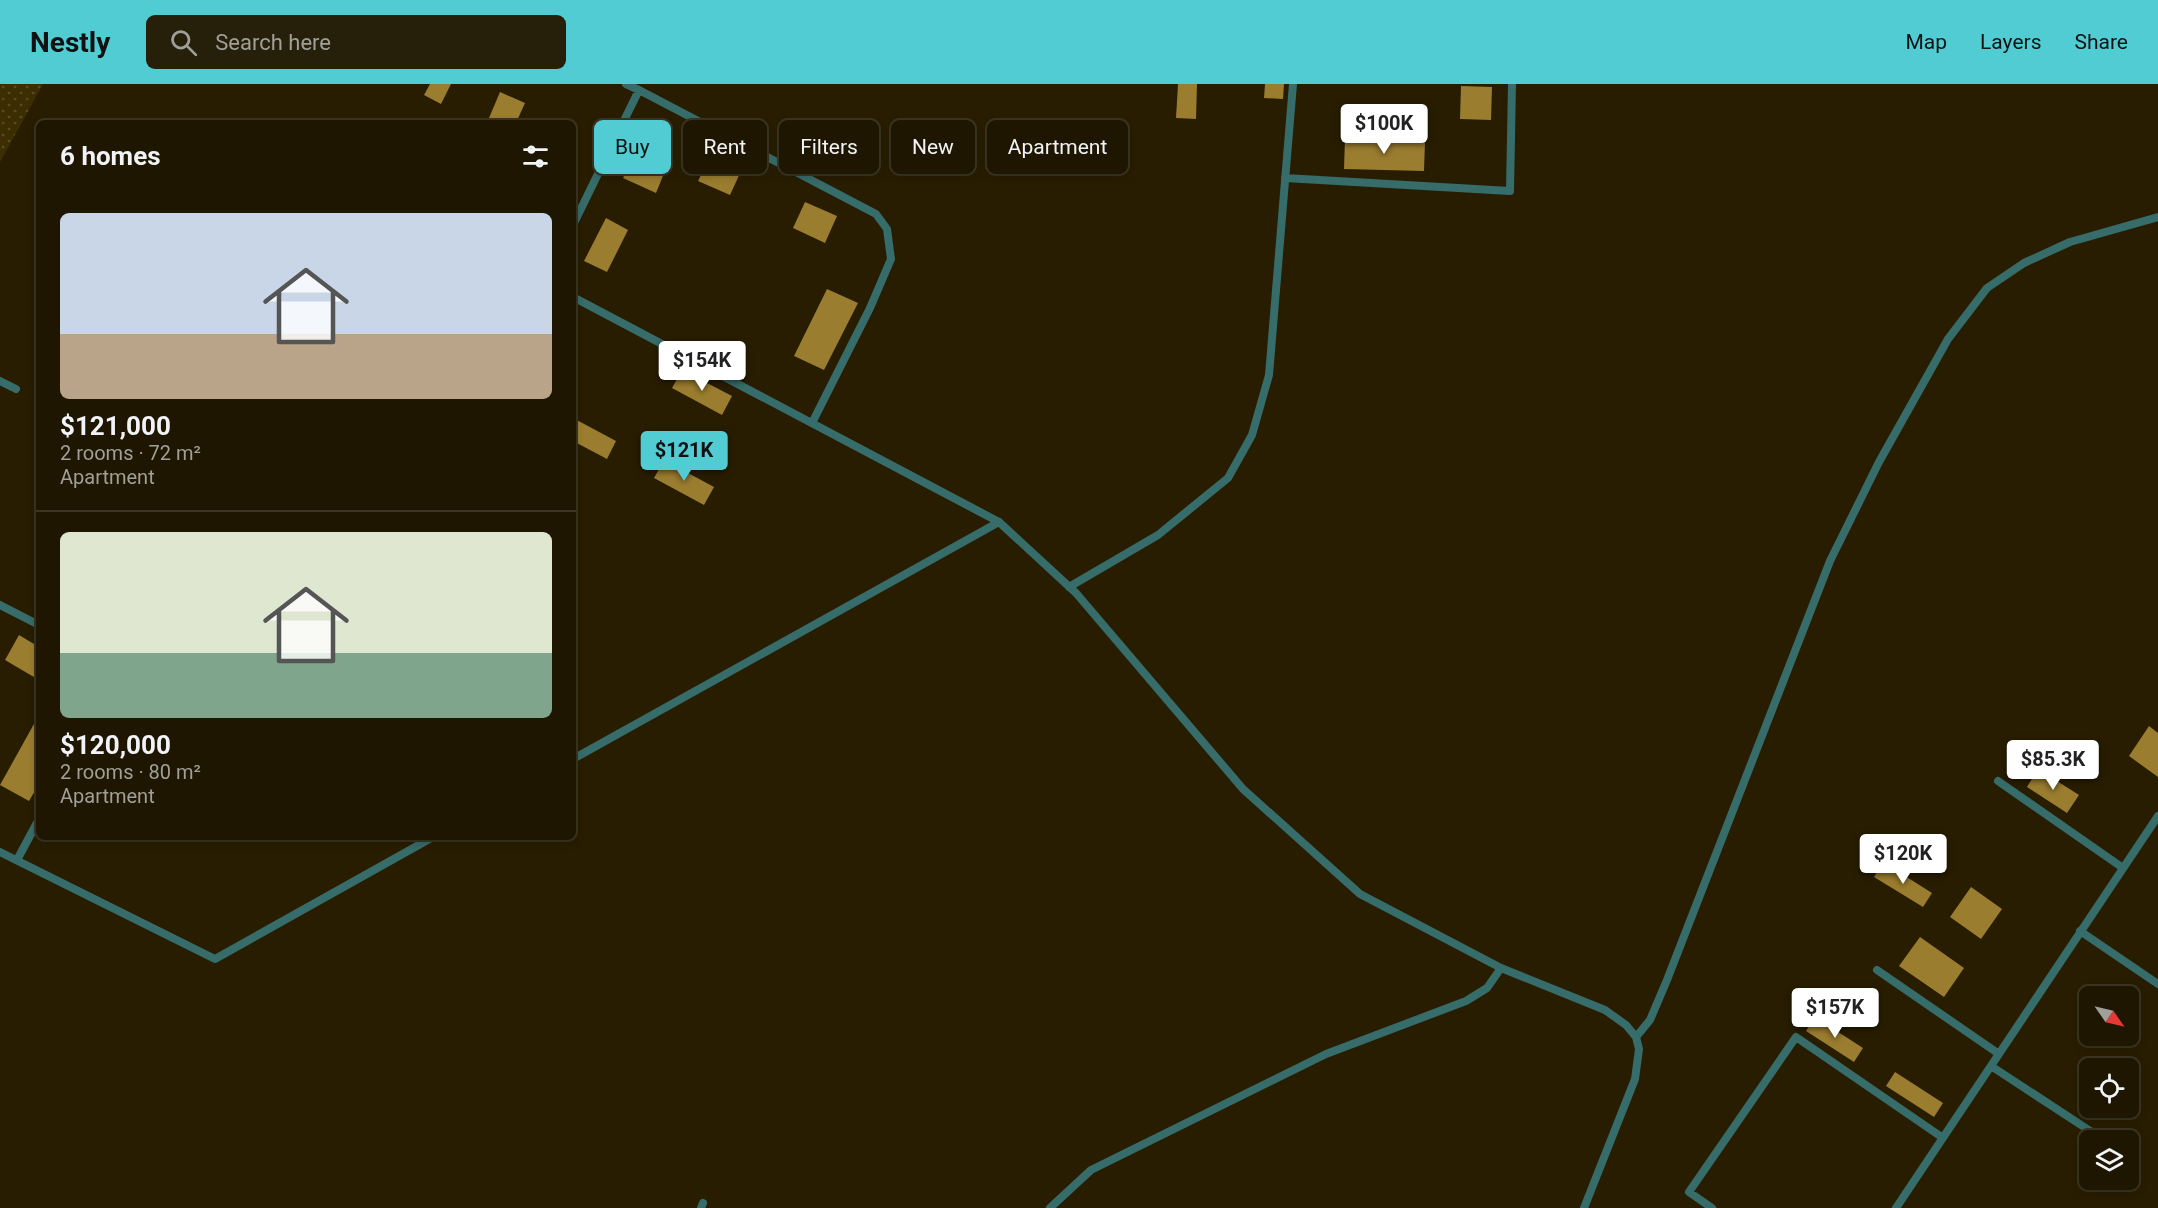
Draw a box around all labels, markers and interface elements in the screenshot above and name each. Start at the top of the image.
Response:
search box [146,15,566,69]
text: Nestly [30,26,110,59]
icon: search [167,26,200,59]
text: Search here [215,30,331,55]
text: Map [1905,30,1947,54]
text: Layers [1980,30,2041,54]
text: Share [2074,30,2128,54]
pin: $100K [1342,104,1426,155]
text: $100K [1355,111,1413,135]
chip: Buy [594,120,671,174]
chip: Rent [683,120,767,174]
chip: Filters [779,120,879,174]
chip: New [891,120,975,174]
chip: Apartment [987,120,1128,174]
icon: filters [519,140,552,173]
text: 6 homes [60,141,161,171]
icon: home [252,252,360,360]
pin: $154K [660,341,744,392]
text: $154K [673,348,731,372]
text: $121,000 [60,411,171,441]
pin: $121K [642,431,726,482]
text: $121K [655,438,713,462]
text: 2 rooms · 72 m² [60,441,201,465]
text: Apartment [60,465,155,489]
icon: home [252,571,360,679]
text: $120,000 [60,730,171,760]
pin: $85.3K [2004,740,2102,791]
text: $85.3K [2021,747,2085,771]
text: 2 rooms · 80 m² [60,760,201,784]
text: Apartment [60,784,155,808]
pin: $120K [1861,834,1945,885]
text: $120K [1874,841,1932,865]
north arrow [2079,986,2139,1046]
map controls [2079,986,2139,1190]
pin: $157K [1793,988,1877,1039]
text: $157K [1806,995,1864,1019]
button: locate [2079,1058,2139,1118]
button: layers [2079,1130,2139,1190]

